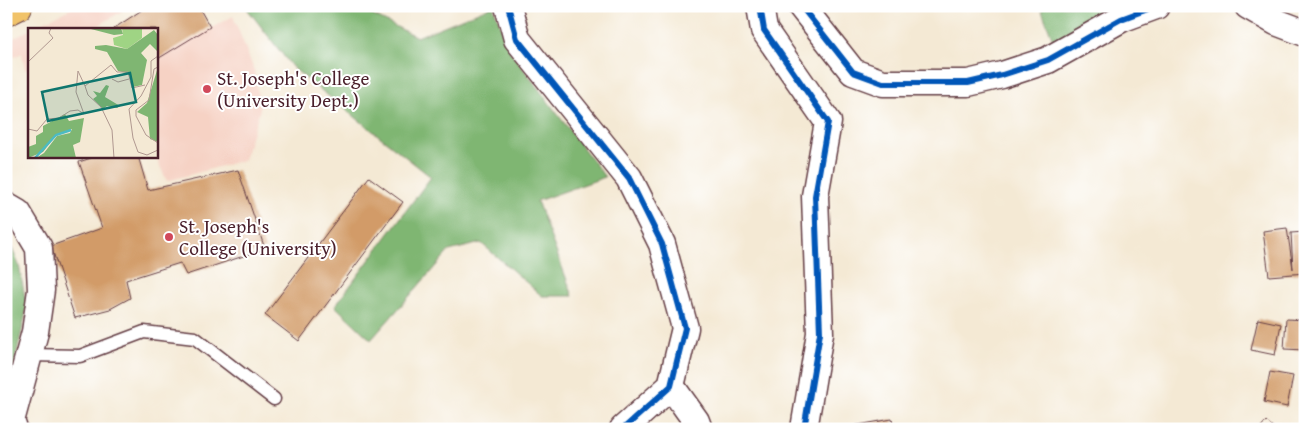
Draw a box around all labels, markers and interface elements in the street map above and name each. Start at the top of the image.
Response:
inset map [28,28,158,158]
place label: St. Joseph's College (University Dept.) [217,64,370,114]
marker: St. Joseph's College (University Dept.) [201,83,213,95]
place label: St. Joseph's College (University) [179,212,337,262]
marker: St. Joseph's College (University) [163,231,175,243]

